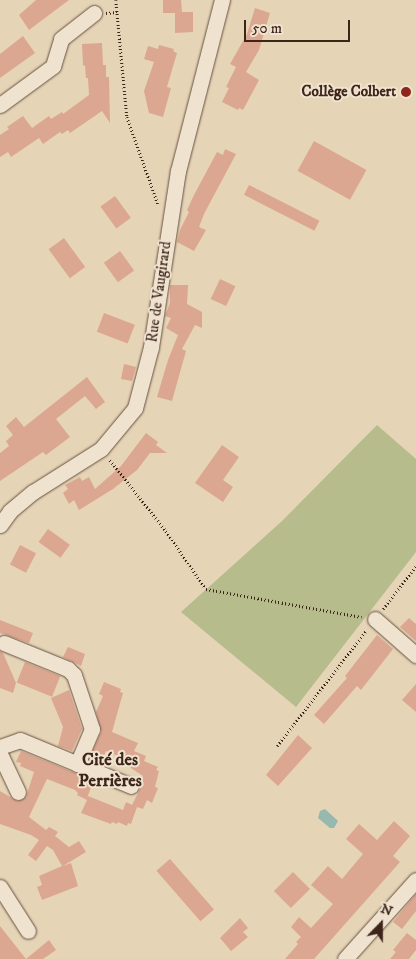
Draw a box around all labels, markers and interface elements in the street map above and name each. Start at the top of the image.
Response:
scale bar [246,10,352,42]
text: 50 m [252,19,282,38]
place label: Collège Colbert [302,83,396,101]
marker: Collège Colbert [400,86,412,98]
street label: Rue de Vaugirard [143,240,175,344]
district label: Cité des Perrières [78,750,142,792]
north arrow [356,899,406,949]
text: N [378,900,395,921]

